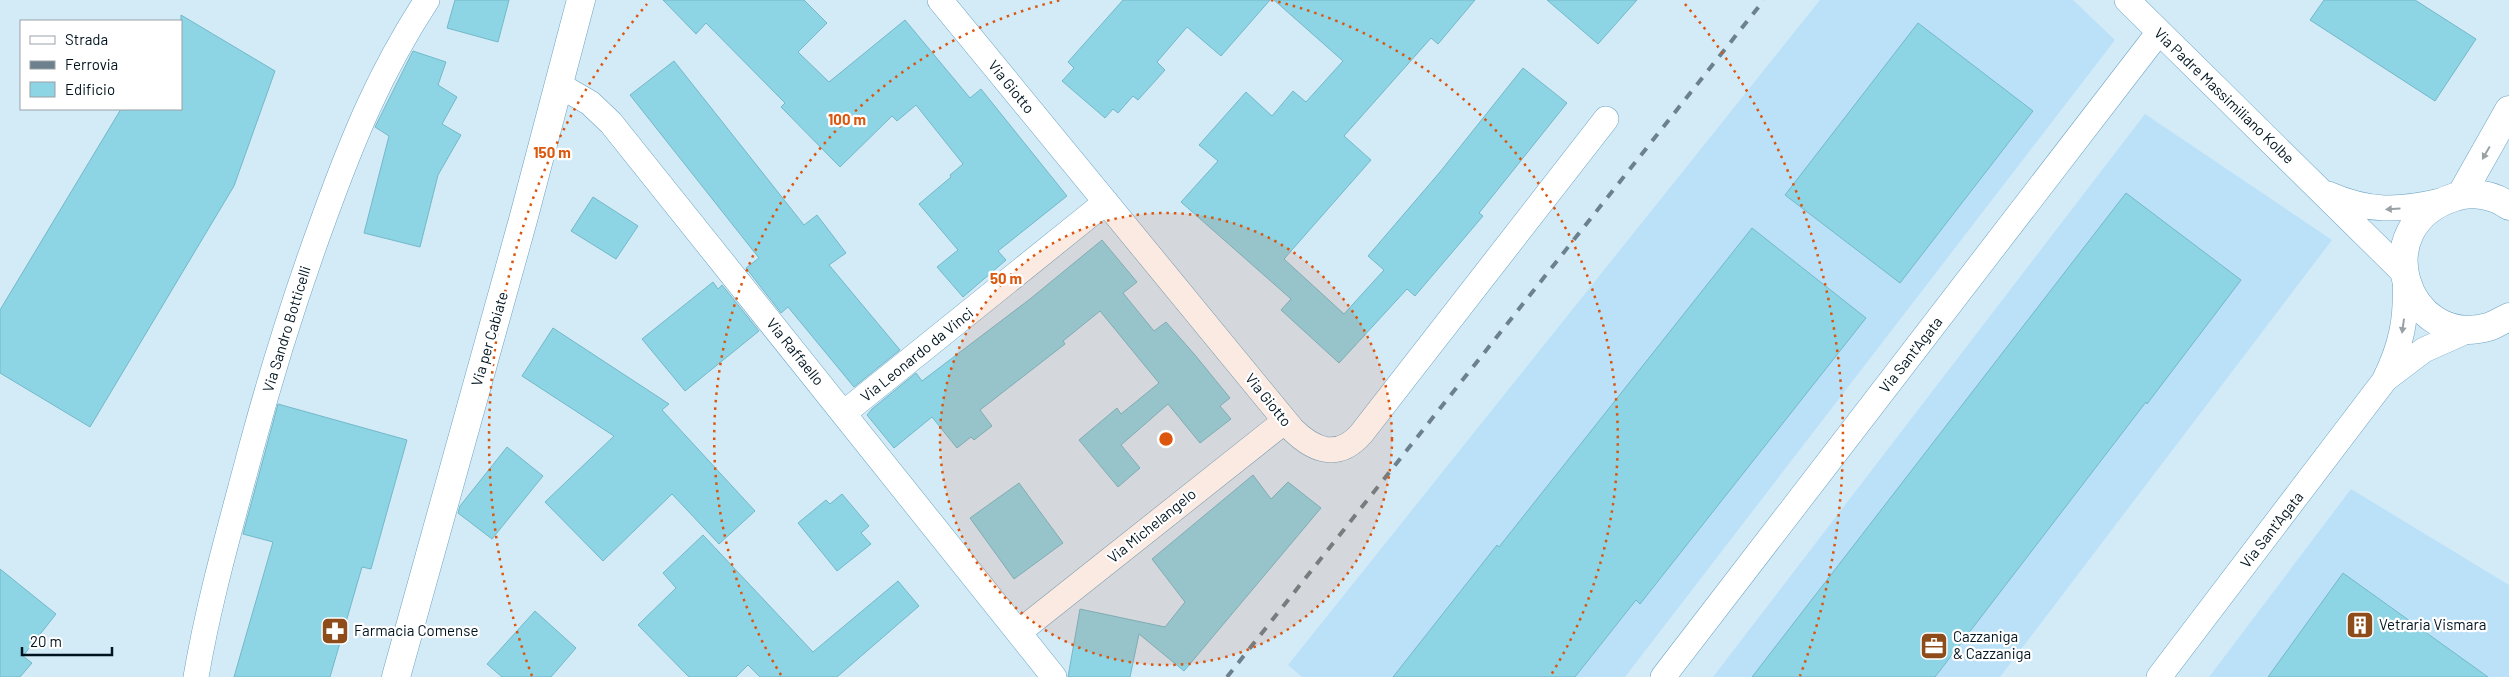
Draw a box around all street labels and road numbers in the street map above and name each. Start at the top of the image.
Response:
street label: Via Padre Massimiliano Kolbe [2151,24,2298,167]
street label: Via Giotto [985,56,1039,117]
street label: Via Sandro Botticelli [258,263,314,394]
street label: Via per Cabiate [467,289,511,388]
street label: Via Leonardo da Vinci [856,303,976,405]
street label: Via Sant'Agata [1875,313,1946,396]
street label: Via Raffaello [763,314,828,389]
street label: Via Giotto [1242,369,1296,430]
street label: Via Michelangelo [1104,484,1199,566]
street label: Via Sant'Agata [2236,488,2307,571]

